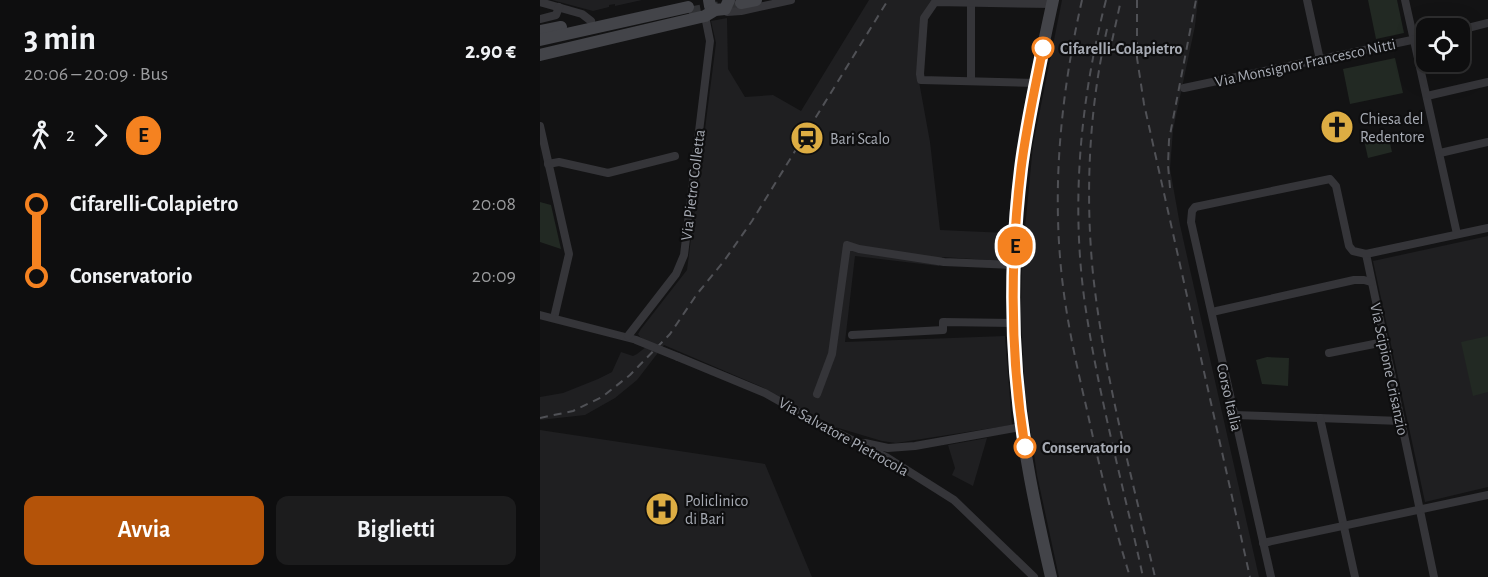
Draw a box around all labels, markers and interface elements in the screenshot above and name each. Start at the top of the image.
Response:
map controls [1416,18,1470,72]
button: locate [1416,18,1470,72]
text: 3 min [24,23,96,56]
street label: Via Monsignor Francesco Nitti [1213,36,1397,90]
marker: Cifarelli-Colapietro [1032,37,1054,59]
text: 2.90 € [465,40,516,62]
place label: Cifarelli-Colapietro [1060,41,1183,57]
text: 20:06 – 20:09 · Bus [24,64,168,84]
church icon: Chiesa del Redentore [1319,109,1355,145]
place label: Chiesa del Redentore [1360,111,1425,145]
icon: walk [24,119,57,152]
icon: forward [84,119,117,152]
station icon: Bari Scalo [789,120,825,156]
text: 2 [66,125,75,145]
text: E [138,125,149,146]
street label: Via Pietro Colletta [678,129,708,242]
place label: Bari Scalo [830,131,890,147]
text: Cifarelli-Colapietro [70,193,238,215]
text: 20:08 [472,194,516,214]
line badge: E [996,226,1034,266]
text: E [1010,236,1020,257]
text: Conservatorio [70,265,192,287]
text: 20:09 [472,266,516,286]
street label: Via Scipione Crisanzio [1367,302,1411,437]
street label: Corso Italia [1213,362,1245,433]
street label: Via Salvatore Pietrocola [776,394,911,479]
marker: Conservatorio [1014,436,1036,458]
place label: Conservatorio [1042,440,1131,456]
hospital icon: Policlinico di Bari [644,491,680,527]
place label: Policlinico di Bari [685,493,749,527]
button: Avvia [24,496,264,565]
button: Biglietti [276,496,516,565]

